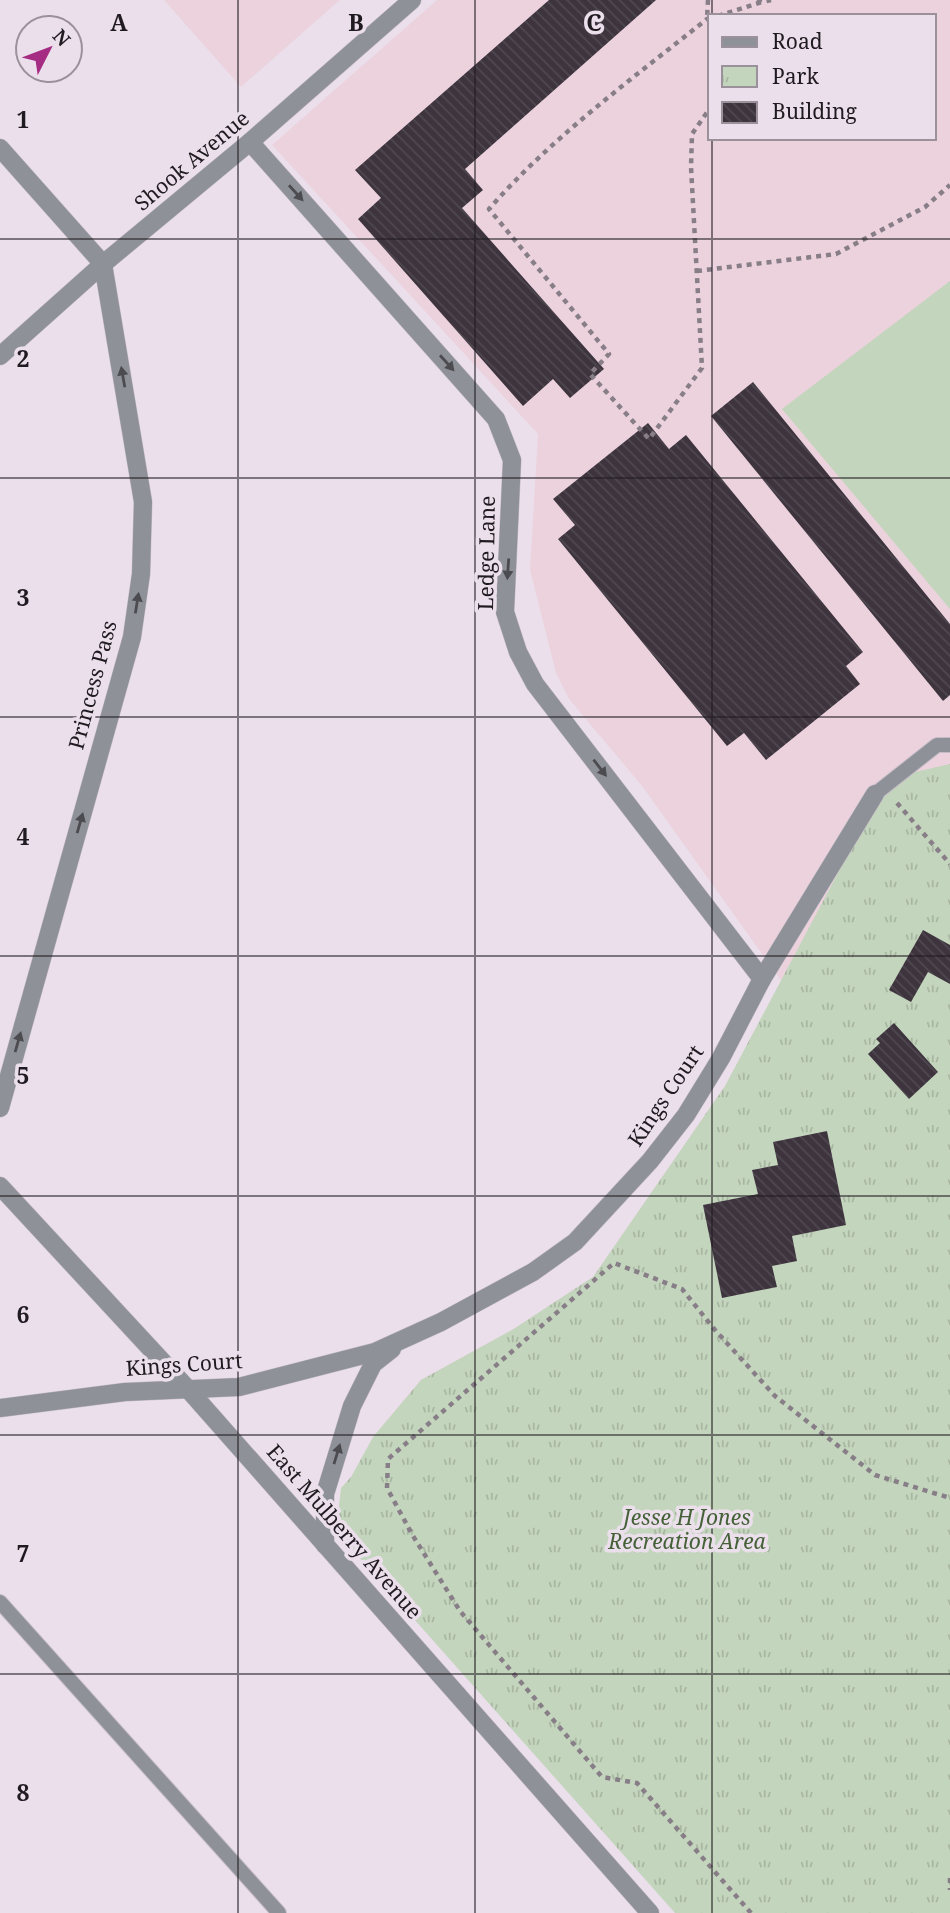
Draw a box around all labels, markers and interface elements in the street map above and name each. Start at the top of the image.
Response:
text: A [110,6,128,38]
text: B [348,6,364,38]
text: C [586,6,602,38]
north arrow [14,14,84,84]
legend [708,14,936,140]
text: N [47,23,76,52]
text: Road [772,27,823,55]
text: Park [772,62,819,90]
text: Building [772,97,857,125]
text: 1 [17,103,30,135]
street label: Shook Avenue [128,104,255,217]
one-way arrow [287,184,303,201]
text: 2 [17,342,30,374]
one-way arrow [439,354,455,372]
one-way arrow [117,366,128,388]
street label: Ledge Lane [471,495,501,611]
one-way arrow [502,558,513,580]
text: 3 [17,581,30,613]
one-way arrow [132,592,143,614]
street label: Princess Pass [61,617,123,752]
one-way arrow [593,758,607,777]
one-way arrow [75,812,85,833]
text: 4 [17,820,30,852]
one-way arrow [14,1031,24,1052]
street label: Kings Court [621,1039,709,1152]
text: 5 [17,1059,30,1091]
text: 6 [17,1298,30,1330]
street label: Kings Court [125,1346,243,1382]
street label: East Mulberry Avenue [261,1438,428,1625]
one-way arrow [332,1443,343,1464]
park label: Jesse H Jones Recreation Area [607,1503,767,1555]
text: 7 [17,1537,30,1569]
text: 8 [17,1776,30,1808]

